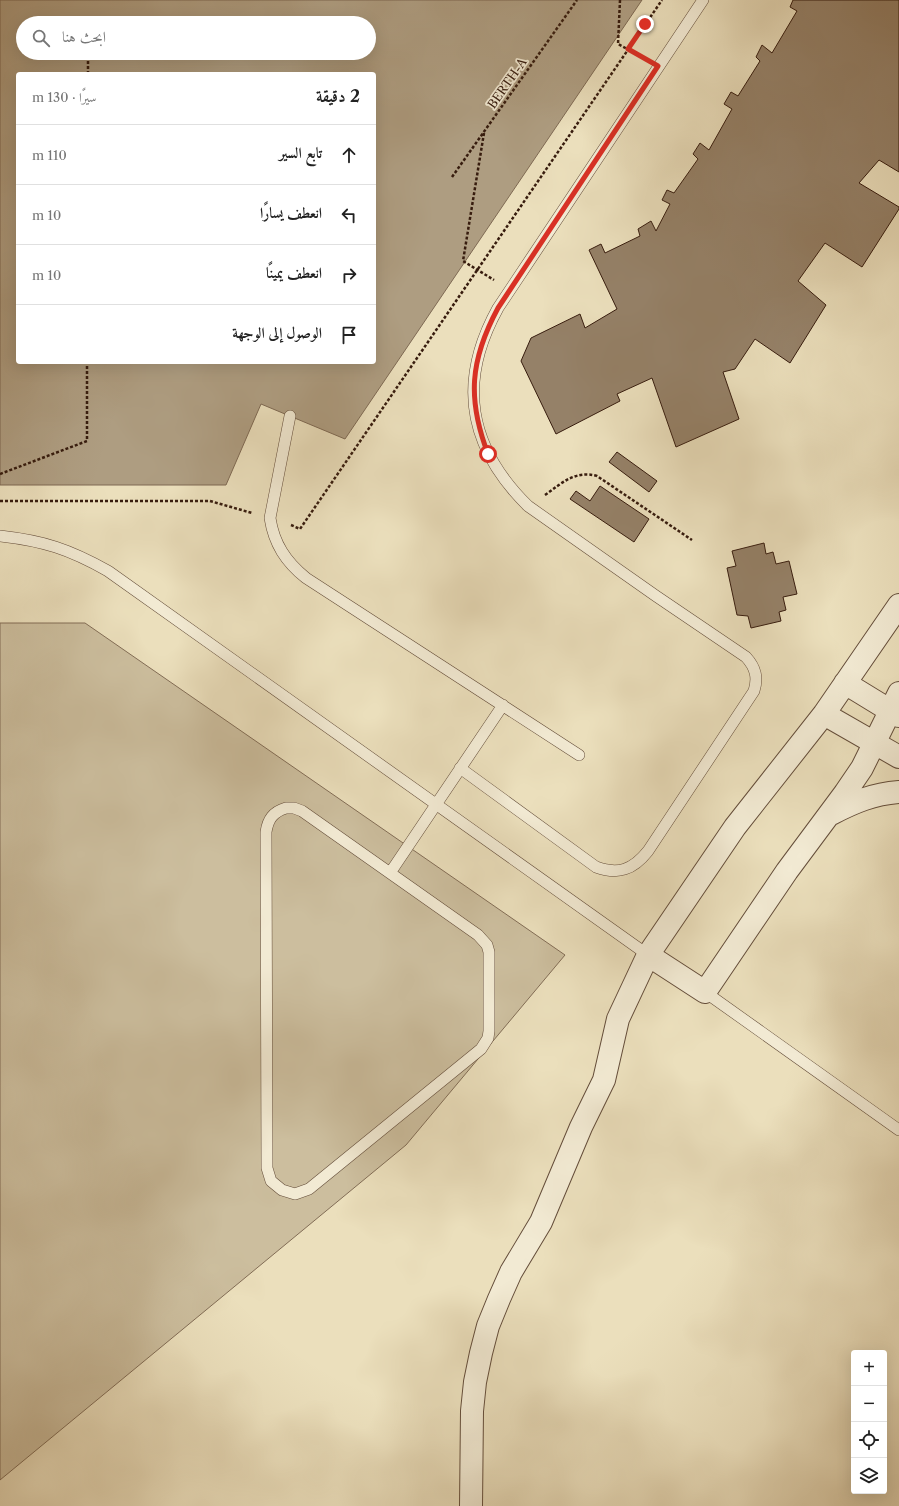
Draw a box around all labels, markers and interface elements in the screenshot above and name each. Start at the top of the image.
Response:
route end [636,15,654,33]
search box [16,16,376,60]
icon: search [30,27,52,49]
text: ابحث هنا [62,27,106,46]
street label: BERTH-A [484,54,531,111]
text: 2 دقيقة [316,86,360,106]
text: سيرًا · 130 m [32,89,96,105]
text: تابع السير [279,143,322,162]
icon: ahead [338,144,360,166]
text: 110 m [32,147,67,163]
text: انعطف يسارًا [260,203,322,222]
icon: left [338,204,360,226]
text: 10 m [32,207,61,223]
text: انعطف يمينًا [266,263,322,282]
icon: right [338,264,360,286]
text: 10 m [32,267,61,283]
text: الوصول إلى الوجهة [232,323,322,342]
icon: arrive [338,324,360,346]
route start [479,445,497,463]
map controls [851,1350,887,1494]
button: + [851,1350,887,1386]
button: − [851,1386,887,1422]
button: locate [851,1422,887,1458]
button: layers [851,1458,887,1494]

